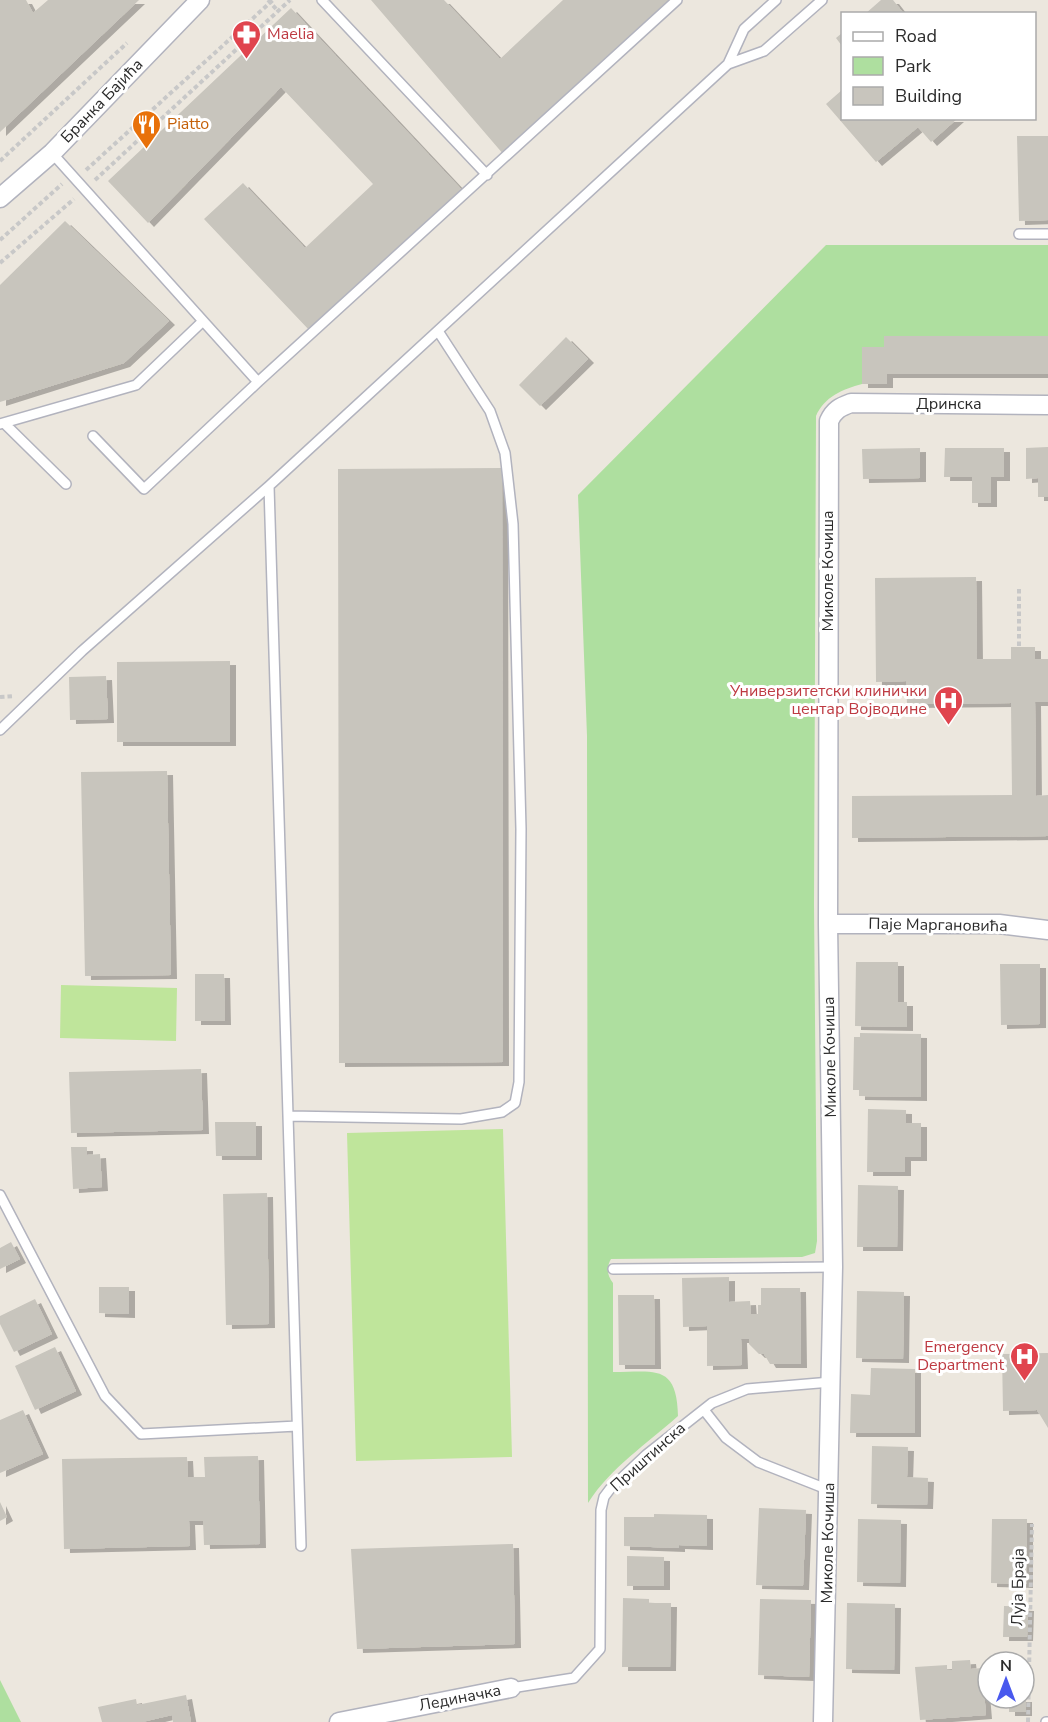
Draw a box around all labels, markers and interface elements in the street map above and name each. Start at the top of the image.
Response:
legend [841,12,1036,120]
pharmacy icon: Maelia [230,18,262,60]
place label: Maelia [267,23,315,45]
text: Road [895,24,937,48]
street label: Бранка Бајића [56,54,148,148]
text: Park [895,54,932,78]
text: Building [895,84,962,108]
restaurant icon: Piatto [130,108,162,150]
place label: Piatto [167,113,209,135]
street label: Дринска [916,393,982,415]
street label: Миколе Кочиша [817,510,839,632]
place label: Универзитетски клинички центар Војводине [729,680,927,720]
hospital icon: Универзитетски клинички центар Војводине [932,684,964,726]
street label: Паје Маргановића [868,913,1008,937]
street label: Миколе Кочиша [818,996,842,1118]
place label: Emergency Department [917,1336,1005,1376]
hospital icon: Emergency Department [1009,1340,1041,1382]
street label: Приштинска [606,1417,690,1497]
street label: Миколе Кочиша [816,1482,840,1604]
street label: Луја Браја [1006,1548,1030,1626]
north arrow [976,1650,1036,1710]
text: N [1000,1655,1012,1677]
street label: Лединачка [417,1679,503,1717]

